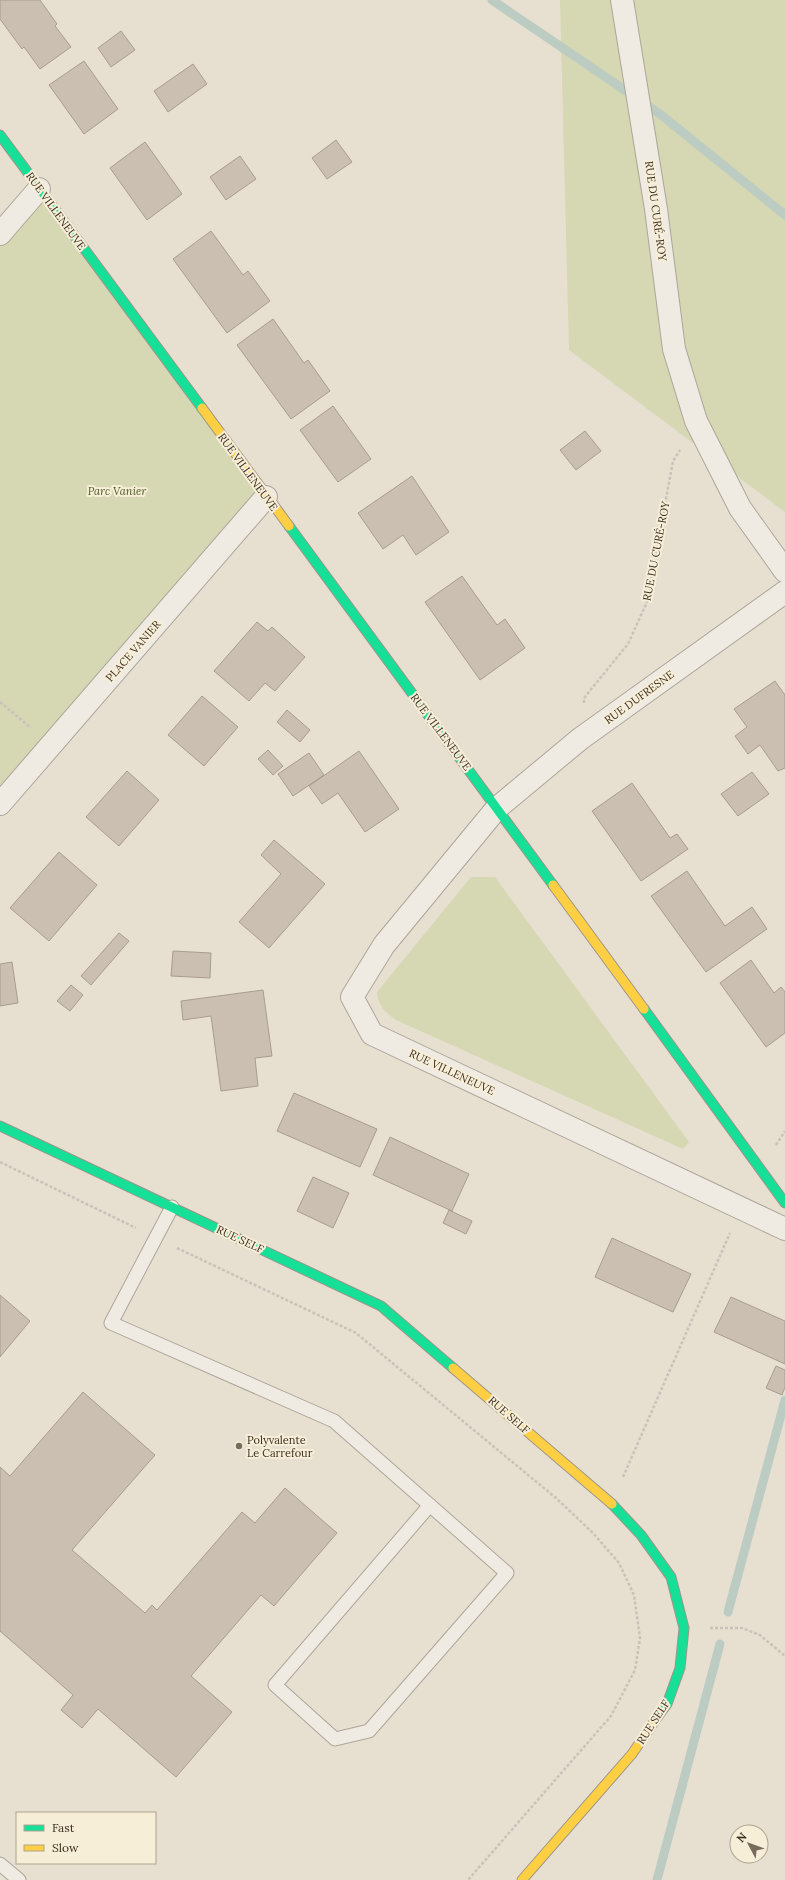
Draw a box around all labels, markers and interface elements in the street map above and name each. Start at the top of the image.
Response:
street label: RUE DU CURÉ-ROY [642,160,670,263]
street label: RUE VILLENEUVE [23,169,89,253]
street label: RUE VILLENEUVE [215,430,281,514]
park label: Parc Vanier [88,484,147,498]
street label: RUE DU CURÉ-ROY [639,499,673,602]
street label: PLACE VANIER [103,617,164,685]
street label: RUE DUFRESNE [602,667,677,727]
street label: RUE VILLENEUVE [407,691,475,773]
street label: RUE VILLENEUVE [407,1046,497,1098]
street label: RUE SELF [214,1222,266,1256]
street label: RUE SELF [485,1393,533,1437]
place label: Polyvalente Le Carrefour [247,1433,313,1460]
marker: Polyvalente Le Carrefour [234,1441,244,1451]
street label: RUE SELF [633,1697,673,1747]
legend [16,1812,156,1864]
text: Fast [52,1820,75,1835]
north arrow [729,1824,769,1864]
text: N [733,1829,750,1845]
text: Slow [52,1840,79,1855]

